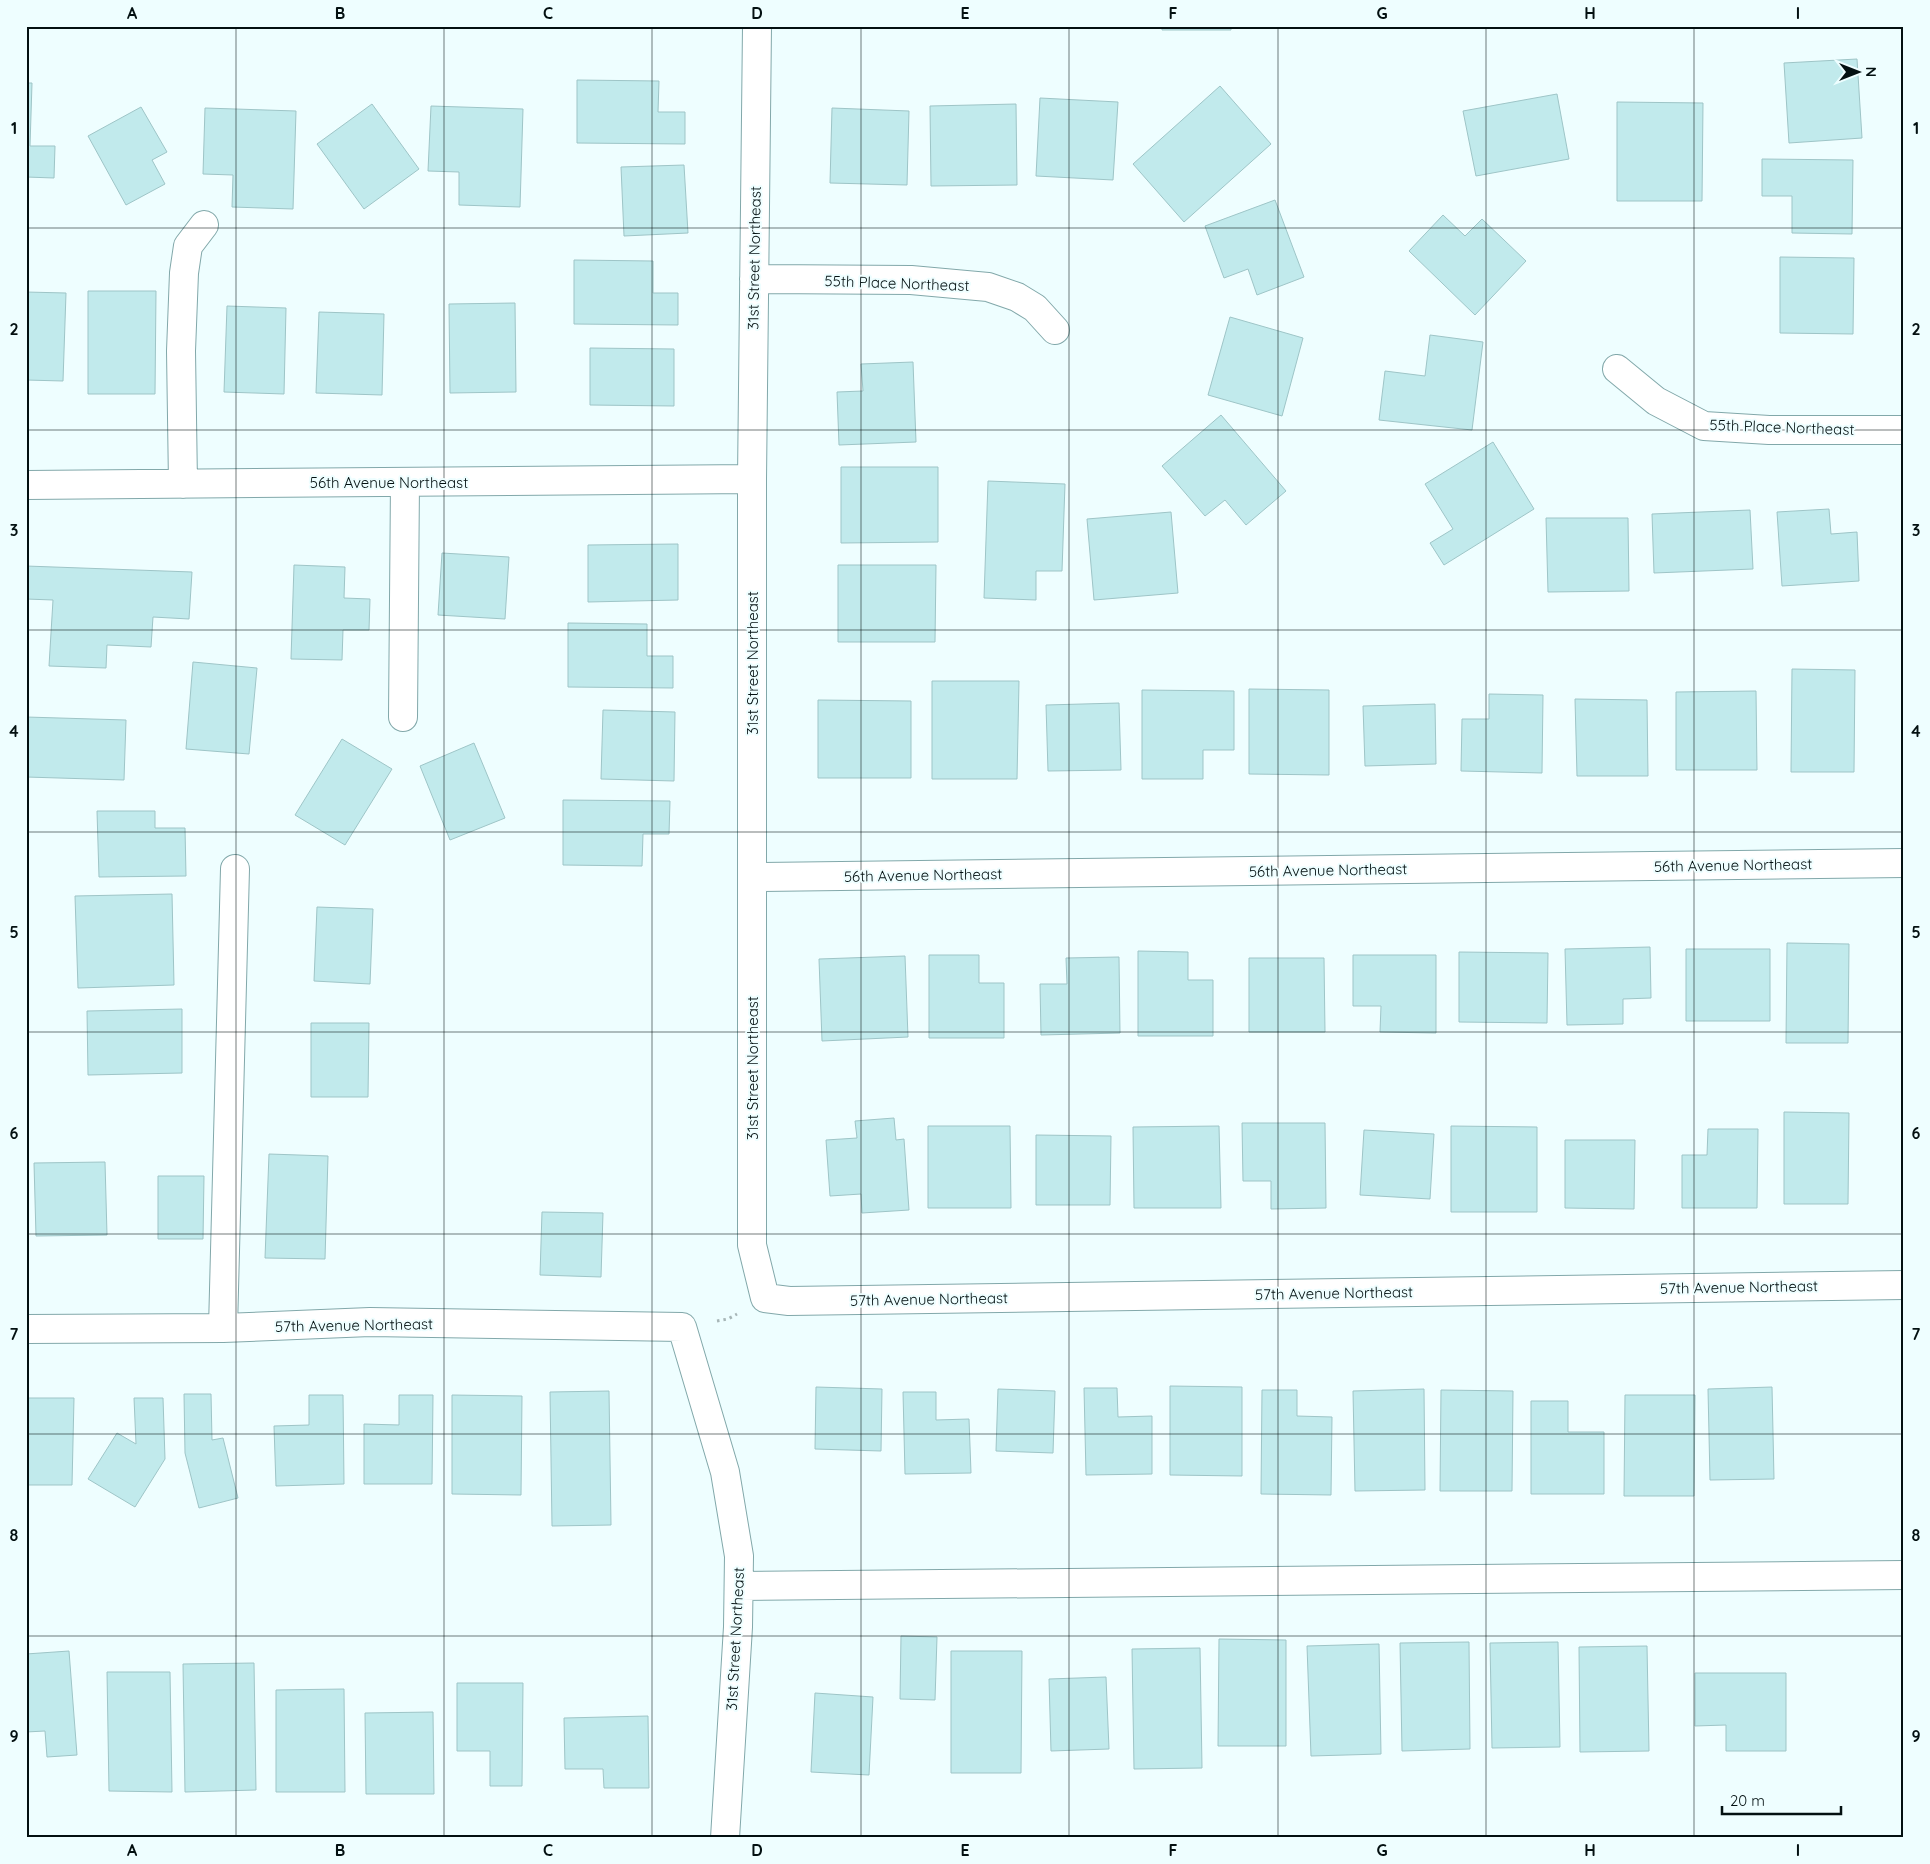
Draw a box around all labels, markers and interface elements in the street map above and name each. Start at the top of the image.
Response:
text: A [127,3,138,23]
text: B [335,3,345,23]
text: C [543,3,553,23]
text: D [751,3,763,23]
text: E [960,3,970,23]
text: F [1169,3,1178,23]
text: G [1376,3,1388,23]
text: H [1584,3,1596,23]
text: I [1796,3,1800,23]
north arrow [1832,48,1882,98]
text: N [1862,67,1880,77]
text: 1 [11,118,17,138]
text: 1 [1913,118,1919,138]
street label: 31st Street Northeast [743,186,765,330]
street label: 55th Place Northeast [824,271,970,295]
text: 2 [9,319,19,339]
text: 2 [1911,319,1921,339]
street label: 55th Place Northeast [1709,415,1855,439]
street label: 56th Avenue Northeast [310,473,468,492]
text: 3 [10,520,18,540]
text: 3 [1912,520,1920,540]
street label: 31st Street Northeast [743,591,762,735]
text: 4 [9,721,19,741]
text: 4 [1911,721,1921,741]
street label: 56th Avenue Northeast [1654,854,1812,876]
street label: 56th Avenue Northeast [1249,859,1407,881]
street label: 56th Avenue Northeast [844,864,1002,886]
text: 5 [9,922,19,942]
text: 5 [1911,922,1921,942]
street label: 31st Street Northeast [743,996,762,1140]
text: 6 [10,1123,19,1143]
text: 6 [1912,1123,1921,1143]
street label: 57th Avenue Northeast [1660,1276,1818,1298]
street label: 57th Avenue Northeast [1255,1282,1413,1304]
street label: 57th Avenue Northeast [850,1288,1008,1310]
street label: 57th Avenue Northeast [275,1314,433,1336]
text: 7 [10,1324,19,1344]
text: 7 [1912,1324,1921,1344]
text: 8 [10,1525,19,1545]
text: 8 [1912,1525,1921,1545]
street label: 31st Street Northeast [722,1567,748,1711]
text: 9 [9,1726,19,1746]
text: 9 [1911,1726,1921,1746]
scale bar [1722,1784,1841,1816]
text: 20 m [1730,1791,1765,1810]
text: A [127,1840,138,1860]
text: B [335,1840,345,1860]
text: C [543,1840,553,1860]
text: D [751,1840,763,1860]
text: E [960,1840,970,1860]
text: F [1169,1840,1178,1860]
text: G [1376,1840,1388,1860]
text: H [1584,1840,1596,1860]
text: I [1796,1840,1800,1860]

